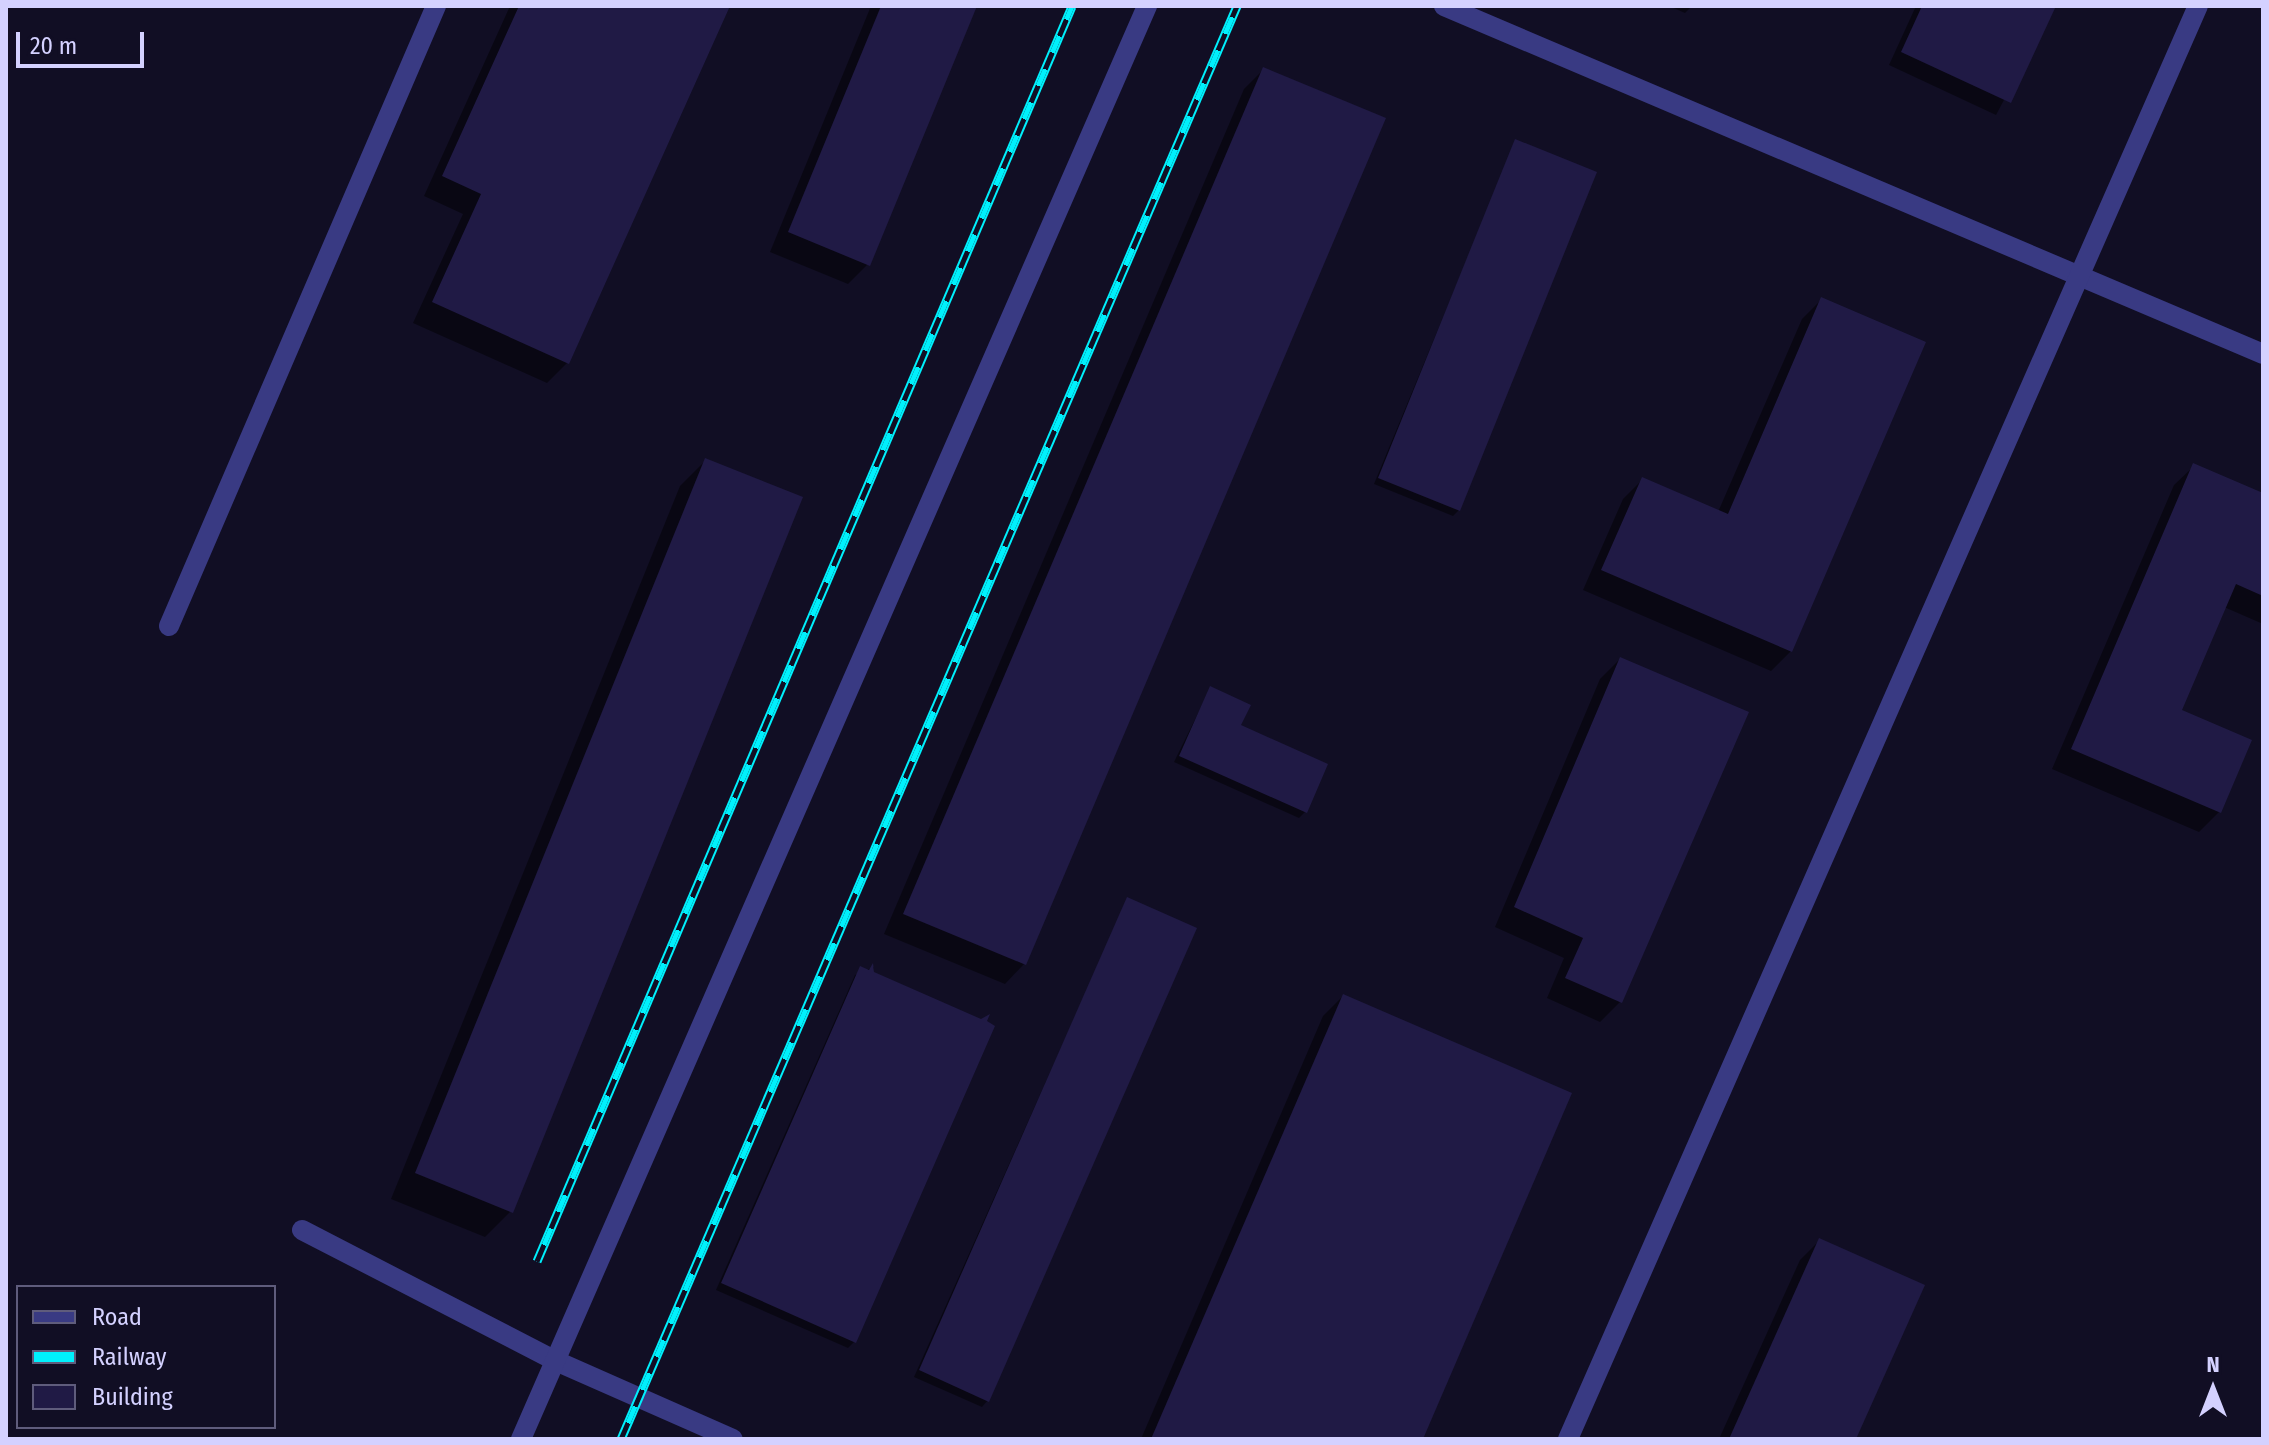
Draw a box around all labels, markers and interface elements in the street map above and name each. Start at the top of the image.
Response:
scale bar [20,16,148,66]
text: 20 m [30,32,77,60]
legend [16,1285,276,1429]
text: Road [92,1303,142,1331]
text: Railway [92,1343,167,1371]
north arrow [2173,1349,2253,1429]
text: N [2206,1351,2220,1378]
text: Building [92,1383,173,1411]

